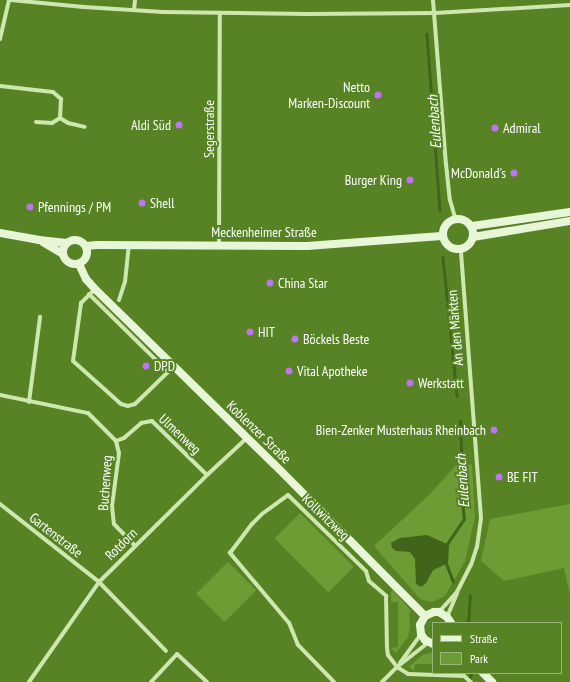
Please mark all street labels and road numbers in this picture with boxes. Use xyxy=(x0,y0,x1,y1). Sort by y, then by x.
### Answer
street label: Segerstraße xyxy=(201,100,217,158)
street label: Meckenheimer Straße xyxy=(211,224,317,240)
street label: An den Märkten xyxy=(443,289,467,367)
street label: Koblenzer Straße xyxy=(223,397,295,467)
street label: Ulmenweg xyxy=(155,410,205,458)
street label: Buchenweg xyxy=(95,455,115,511)
street label: Kollwitzweg xyxy=(299,490,353,544)
street label: Gartenstraße xyxy=(26,509,86,561)
street label: Rotdorn xyxy=(102,525,140,563)

